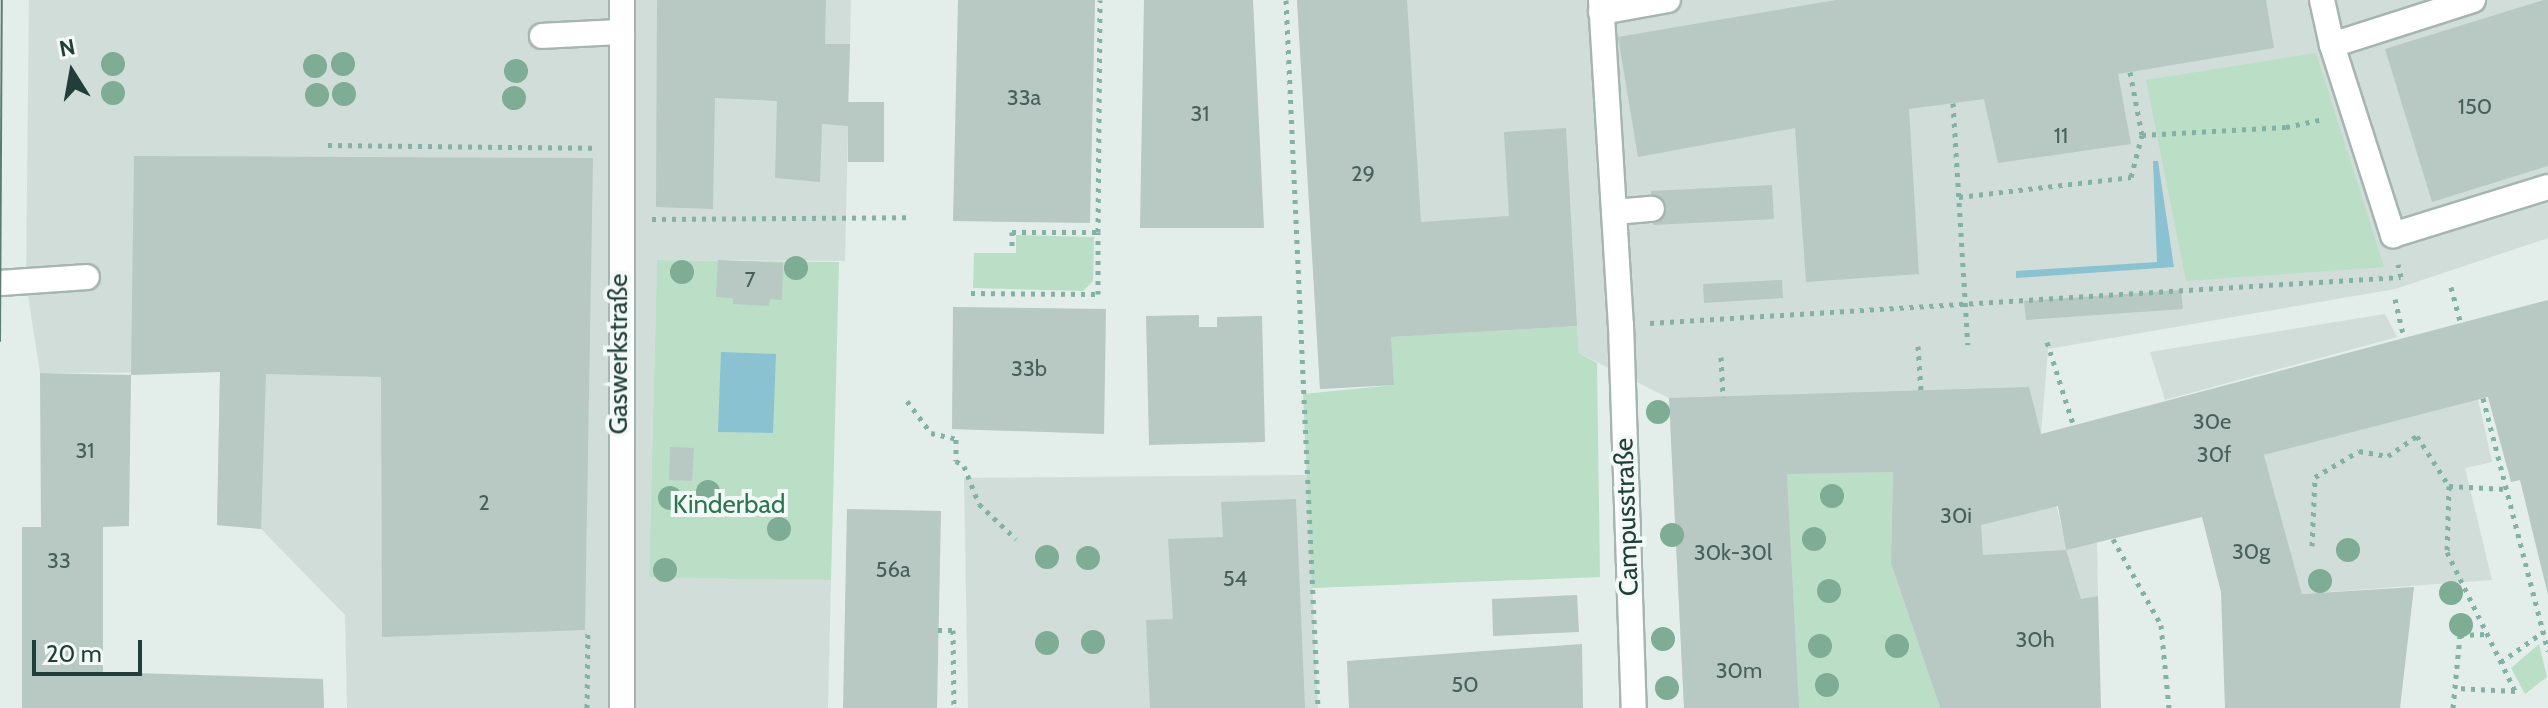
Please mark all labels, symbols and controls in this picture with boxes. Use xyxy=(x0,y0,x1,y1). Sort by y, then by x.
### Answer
north arrow xyxy=(32,32,112,112)
text: N xyxy=(57,33,78,63)
house number: 33a xyxy=(1007,85,1041,111)
house number: 150 xyxy=(2458,94,2492,120)
house number: 31 xyxy=(1190,101,1210,127)
house number: 11 xyxy=(2054,123,2068,149)
house number: 29 xyxy=(1351,161,1375,187)
house number: 7 xyxy=(744,267,756,293)
street label: Gaswerkstraße xyxy=(603,274,635,434)
house number: 33b xyxy=(1011,356,1047,382)
house number: 30e xyxy=(2193,409,2231,435)
street label: Campusstraße xyxy=(1609,437,1645,597)
house number: 31 xyxy=(75,438,95,464)
house number: 30f xyxy=(2197,442,2231,468)
park label: Kinderbad xyxy=(673,489,785,521)
house number: 2 xyxy=(478,490,490,516)
house number: 30i xyxy=(1940,503,1972,529)
house number: 30g xyxy=(2232,539,2270,565)
house number: 30k-30l xyxy=(1694,540,1772,566)
house number: 33 xyxy=(47,548,71,574)
house number: 56a xyxy=(876,557,910,583)
house number: 54 xyxy=(1223,566,1247,592)
scale bar xyxy=(36,624,146,674)
house number: 30h xyxy=(2015,627,2055,653)
text: 20 m xyxy=(46,639,102,668)
house number: 30m xyxy=(1716,658,1762,684)
house number: 50 xyxy=(1451,672,1479,698)

